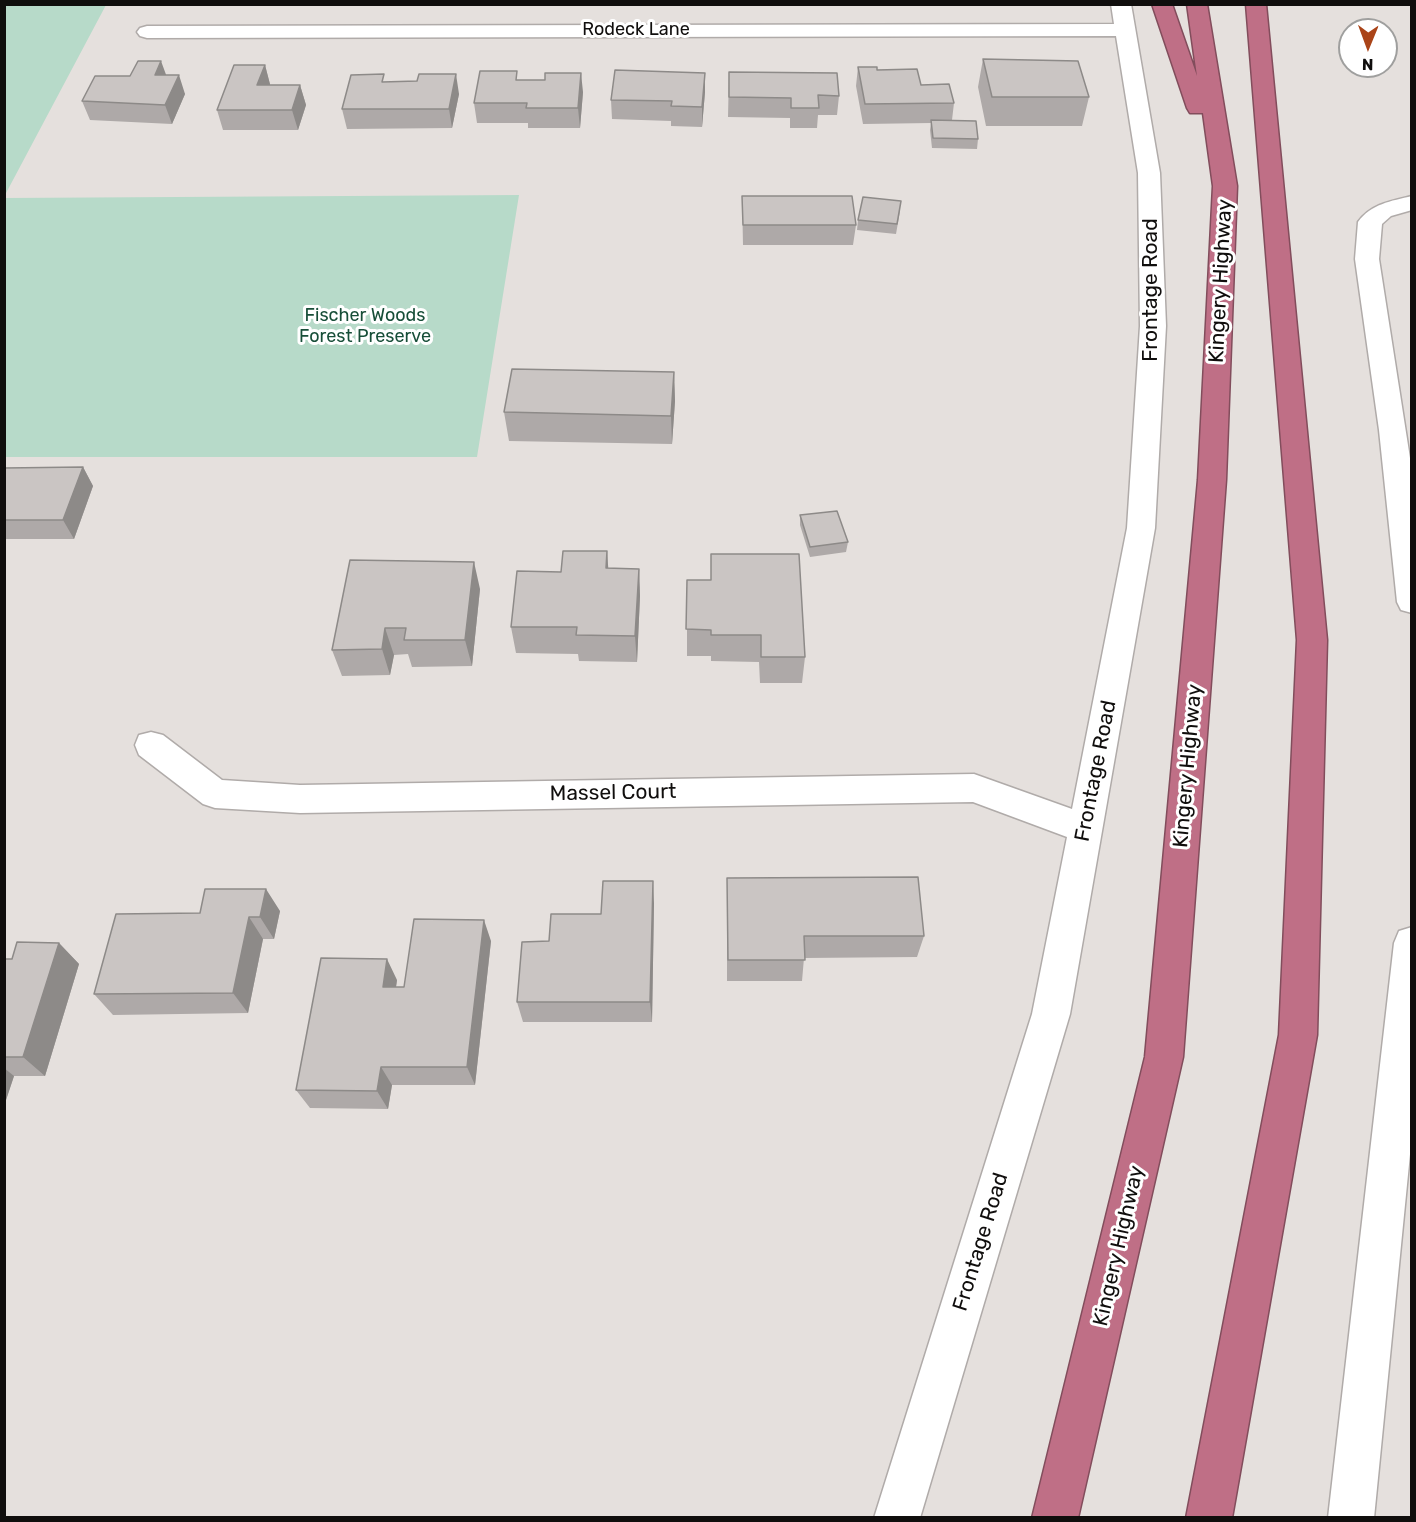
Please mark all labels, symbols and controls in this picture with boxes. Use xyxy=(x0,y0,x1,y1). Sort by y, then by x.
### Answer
north arrow xyxy=(1338,18,1398,78)
street label: Rodeck Lane xyxy=(582,19,690,41)
text: N xyxy=(1362,55,1374,74)
street label: Kingery Highway xyxy=(1204,198,1238,364)
street label: Frontage Road xyxy=(1138,218,1164,362)
park label: Fischer Woods Forest Preserve xyxy=(299,305,431,348)
street label: Kingery Highway xyxy=(1168,683,1208,849)
street label: Frontage Road xyxy=(1070,698,1122,844)
street label: Massel Court xyxy=(550,779,676,807)
street label: Kingery Highway xyxy=(1088,1163,1150,1329)
street label: Frontage Road xyxy=(948,1170,1014,1314)

